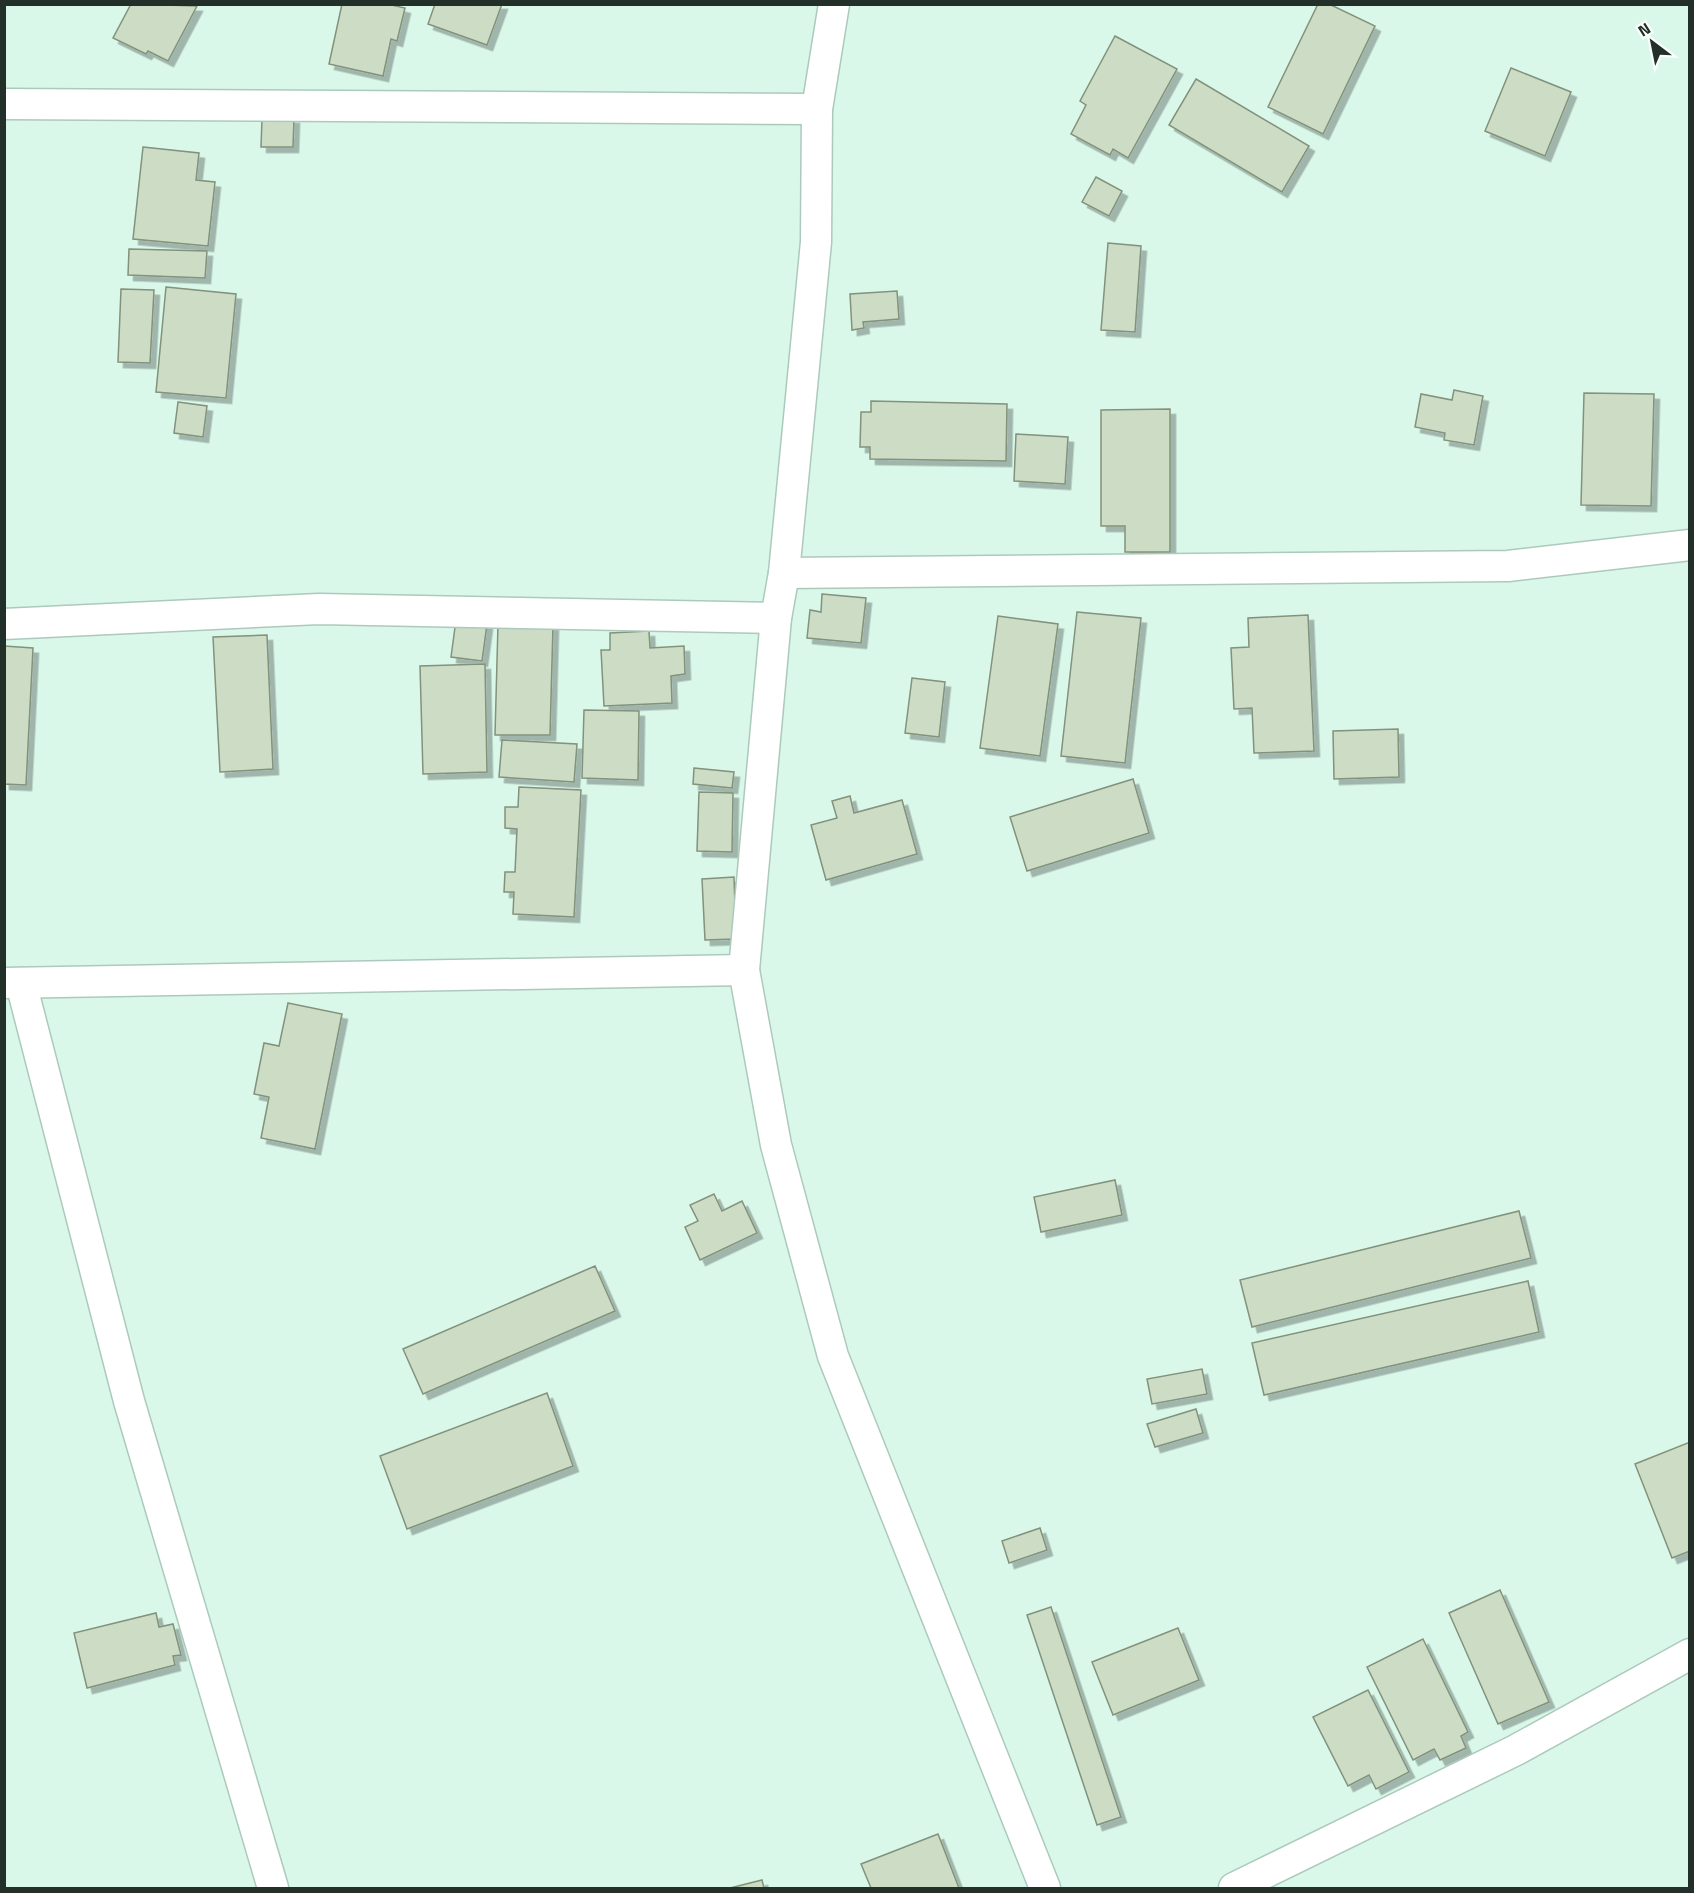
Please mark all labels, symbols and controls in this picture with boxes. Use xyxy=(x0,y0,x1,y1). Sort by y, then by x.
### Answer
north arrow xyxy=(1622,12,1682,72)
text: N xyxy=(1633,16,1655,42)

